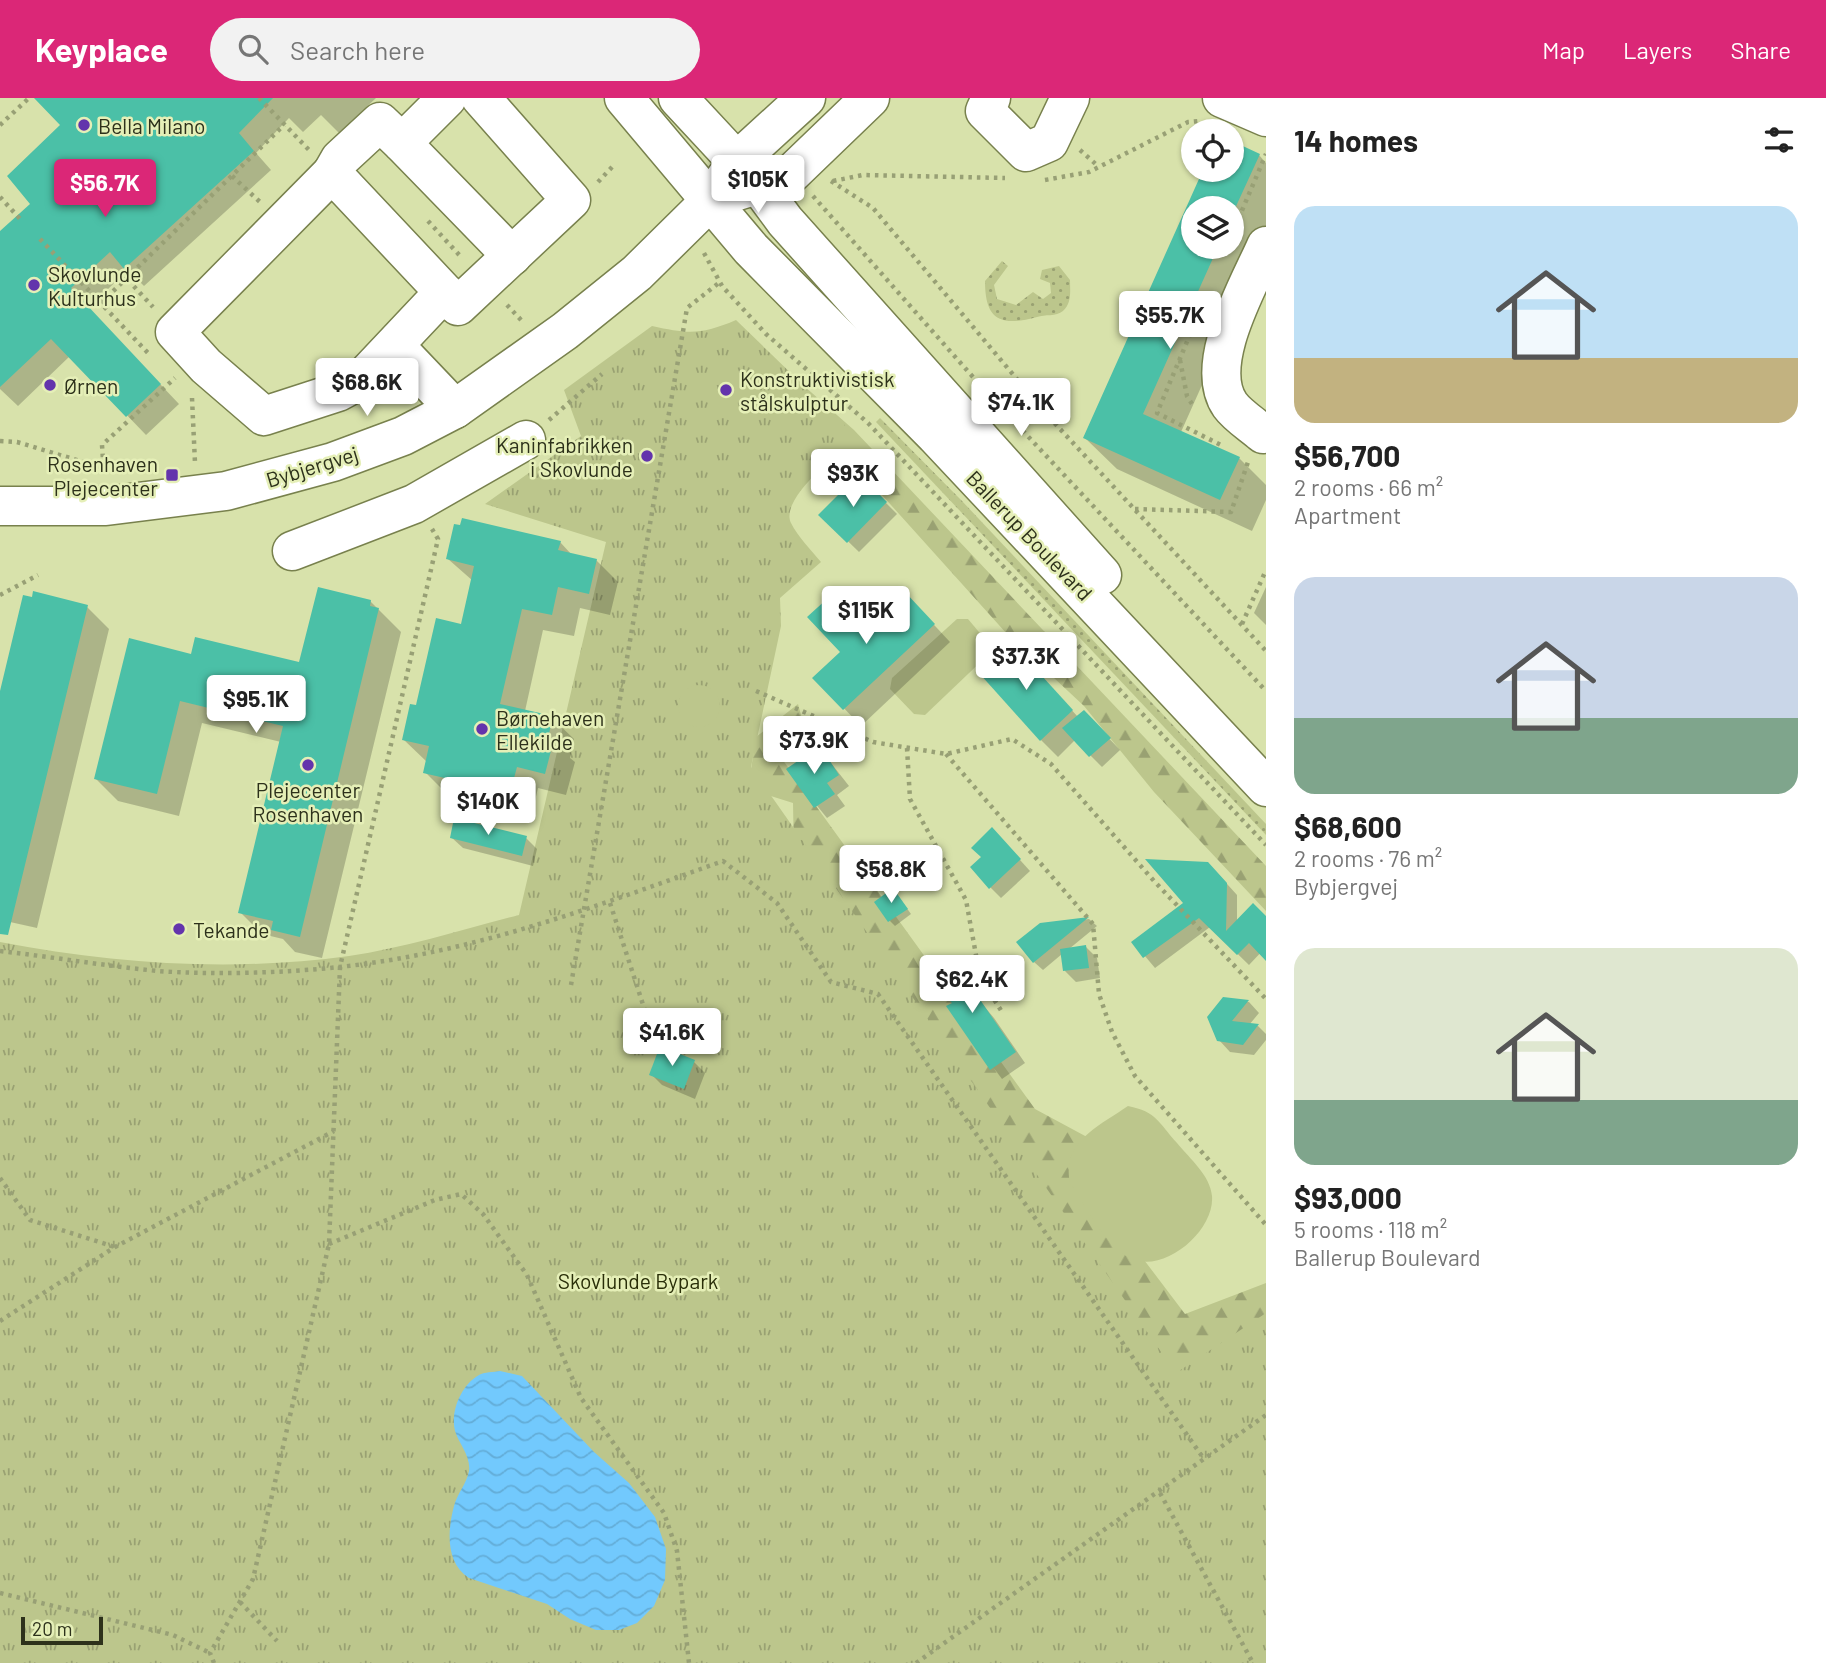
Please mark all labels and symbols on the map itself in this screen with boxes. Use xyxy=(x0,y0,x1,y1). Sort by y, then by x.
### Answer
place label: Bella Milano xyxy=(98,113,206,138)
marker: Bella Milano xyxy=(76,117,92,133)
pin: $105K xyxy=(709,156,807,215)
pin: $56.7K xyxy=(48,159,162,219)
place label: Skovlunde Kulturhus xyxy=(48,261,141,310)
marker: Skovlunde Kulturhus xyxy=(26,277,42,293)
pin: $55.7K xyxy=(1113,292,1227,351)
pin: $68.6K xyxy=(310,358,424,418)
place label: Konstruktivistisk stålskulptur xyxy=(740,366,894,415)
place label: Ørnen xyxy=(64,373,118,398)
marker: Ørnen xyxy=(42,377,58,393)
pin: $74.1K xyxy=(964,378,1078,438)
marker: Konstruktivistisk stålskulptur xyxy=(718,382,734,398)
place label: Kaninfabrikken i Skovlunde xyxy=(496,432,633,481)
street label: Bybjergvej xyxy=(263,440,361,492)
marker: Kaninfabrikken i Skovlunde xyxy=(639,448,655,464)
pin: $93K xyxy=(812,450,894,509)
place label: Rosenhaven Plejecenter xyxy=(47,451,158,500)
street label: Ballerup Boulevard xyxy=(962,465,1098,605)
marker: Rosenhaven Plejecenter xyxy=(164,467,180,483)
pin: $115K xyxy=(817,587,915,646)
pin: $37.3K xyxy=(969,632,1083,692)
pin: $95.1K xyxy=(199,676,313,735)
place label: Børnehaven Ellekilde xyxy=(496,705,604,754)
pin: $73.9K xyxy=(757,716,871,776)
marker: Børnehaven Ellekilde xyxy=(474,721,490,737)
marker: Plejecenter Rosenhaven xyxy=(300,757,316,773)
place label: Plejecenter Rosenhaven xyxy=(253,777,363,826)
pin: $140K xyxy=(439,778,537,837)
pin: $58.8K xyxy=(834,846,948,905)
place label: Tekande xyxy=(193,917,270,942)
marker: Tekande xyxy=(171,921,187,937)
pin: $62.4K xyxy=(915,956,1029,1015)
pin: $41.6K xyxy=(615,1009,729,1068)
park label: Skovlunde Bypark xyxy=(558,1268,718,1293)
scale bar xyxy=(21,1614,103,1646)

